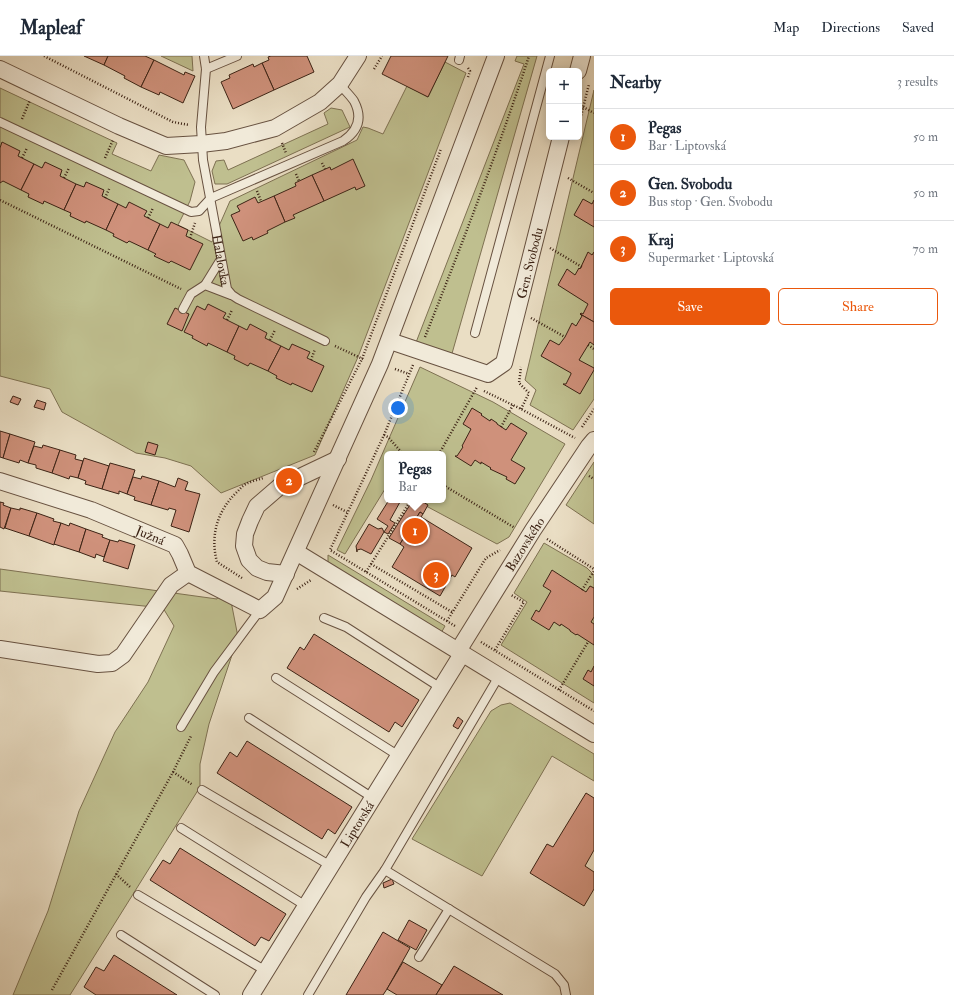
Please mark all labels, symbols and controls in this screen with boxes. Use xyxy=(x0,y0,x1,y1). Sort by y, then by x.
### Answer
text: Mapleaf xyxy=(20,16,82,40)
text: Map xyxy=(773,19,799,36)
text: Directions xyxy=(821,19,880,36)
text: Saved xyxy=(902,19,934,36)
map controls xyxy=(546,68,582,140)
button: + xyxy=(546,68,582,104)
text: Nearby xyxy=(610,72,661,93)
text: 3 results xyxy=(897,74,938,90)
button: − xyxy=(546,104,582,140)
text: Pegas xyxy=(648,119,681,138)
text: 1 xyxy=(621,129,625,145)
text: 50 m xyxy=(913,129,938,145)
text: Bar · Liptovská xyxy=(648,138,726,154)
text: Gen. Svobodu xyxy=(648,175,732,194)
text: 2 xyxy=(620,185,626,201)
text: 50 m xyxy=(913,185,938,201)
text: Bus stop · Gen. Svobodu xyxy=(648,194,773,210)
street label: Gen. Svobodu xyxy=(514,226,547,301)
text: Kraj xyxy=(648,231,674,250)
street label: Halalovka xyxy=(208,233,233,287)
text: 3 xyxy=(621,241,626,257)
text: 70 m xyxy=(913,241,938,257)
text: Supermarket · Liptovská xyxy=(648,250,774,266)
button: Save xyxy=(610,288,770,325)
button: Share xyxy=(778,288,938,325)
your location xyxy=(388,398,408,418)
popup xyxy=(384,451,446,503)
text: Pegas xyxy=(398,460,432,479)
pin: 2 xyxy=(276,466,302,496)
text: Bar xyxy=(398,479,417,495)
street label: Bazovského xyxy=(502,514,548,575)
pin: 1 xyxy=(402,516,428,546)
street label: Južná xyxy=(132,522,168,549)
pin: 3 xyxy=(423,560,449,590)
street label: Liptovská xyxy=(337,798,378,851)

